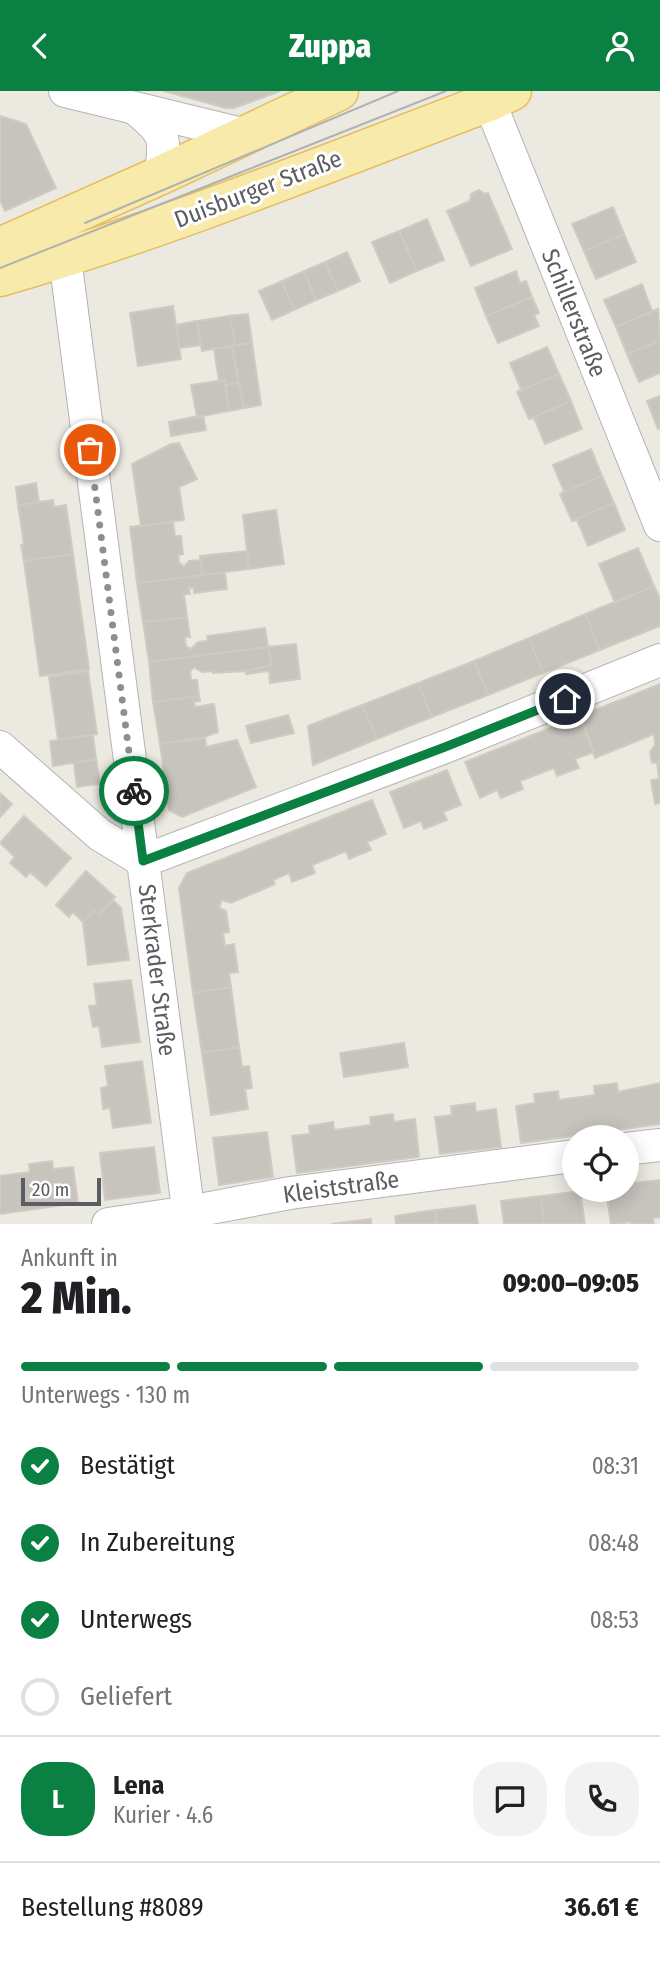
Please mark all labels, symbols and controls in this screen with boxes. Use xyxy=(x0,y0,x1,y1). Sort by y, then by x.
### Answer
icon: back xyxy=(21,27,59,65)
text: Zuppa xyxy=(289,27,371,65)
icon: person xyxy=(601,27,639,65)
street label: Duisburger Straße xyxy=(170,144,346,234)
street label: Schillerstraße xyxy=(536,245,612,381)
pin xyxy=(60,420,120,480)
icon: bag xyxy=(71,431,109,469)
pin xyxy=(535,669,595,729)
icon: home xyxy=(546,680,584,718)
courier xyxy=(99,756,169,826)
icon: bike xyxy=(115,772,153,810)
street label: Sterkrader Straße xyxy=(133,883,181,1057)
map controls xyxy=(562,1125,639,1202)
button: locate xyxy=(562,1125,639,1202)
street label: Kleiststraße xyxy=(281,1165,401,1209)
scale bar xyxy=(21,1175,102,1207)
text: 20 m xyxy=(32,1178,69,1201)
text: Ankunft in xyxy=(21,1244,118,1272)
text: 09:00–09:05 xyxy=(502,1268,639,1299)
text: 2 Min. xyxy=(21,1270,132,1325)
text: Unterwegs · 130 m xyxy=(21,1381,190,1409)
icon: check xyxy=(21,1447,59,1485)
text: Bestätigt xyxy=(80,1450,175,1481)
text: 08:31 xyxy=(592,1452,639,1480)
icon: check xyxy=(21,1524,59,1562)
text: In Zubereitung xyxy=(80,1527,234,1558)
text: 08:48 xyxy=(588,1529,639,1557)
icon: check xyxy=(21,1601,59,1639)
text: Unterwegs xyxy=(80,1604,192,1635)
text: 08:53 xyxy=(590,1606,639,1634)
text: Geliefert xyxy=(80,1681,172,1712)
button: chat xyxy=(473,1762,547,1836)
button: phone xyxy=(565,1762,639,1836)
text: Lena xyxy=(113,1770,164,1801)
text: L xyxy=(52,1784,64,1815)
text: Kurier · 4.6 xyxy=(113,1801,213,1829)
text: Bestellung #8089 xyxy=(21,1892,204,1923)
text: 36.61 € xyxy=(565,1892,639,1923)

